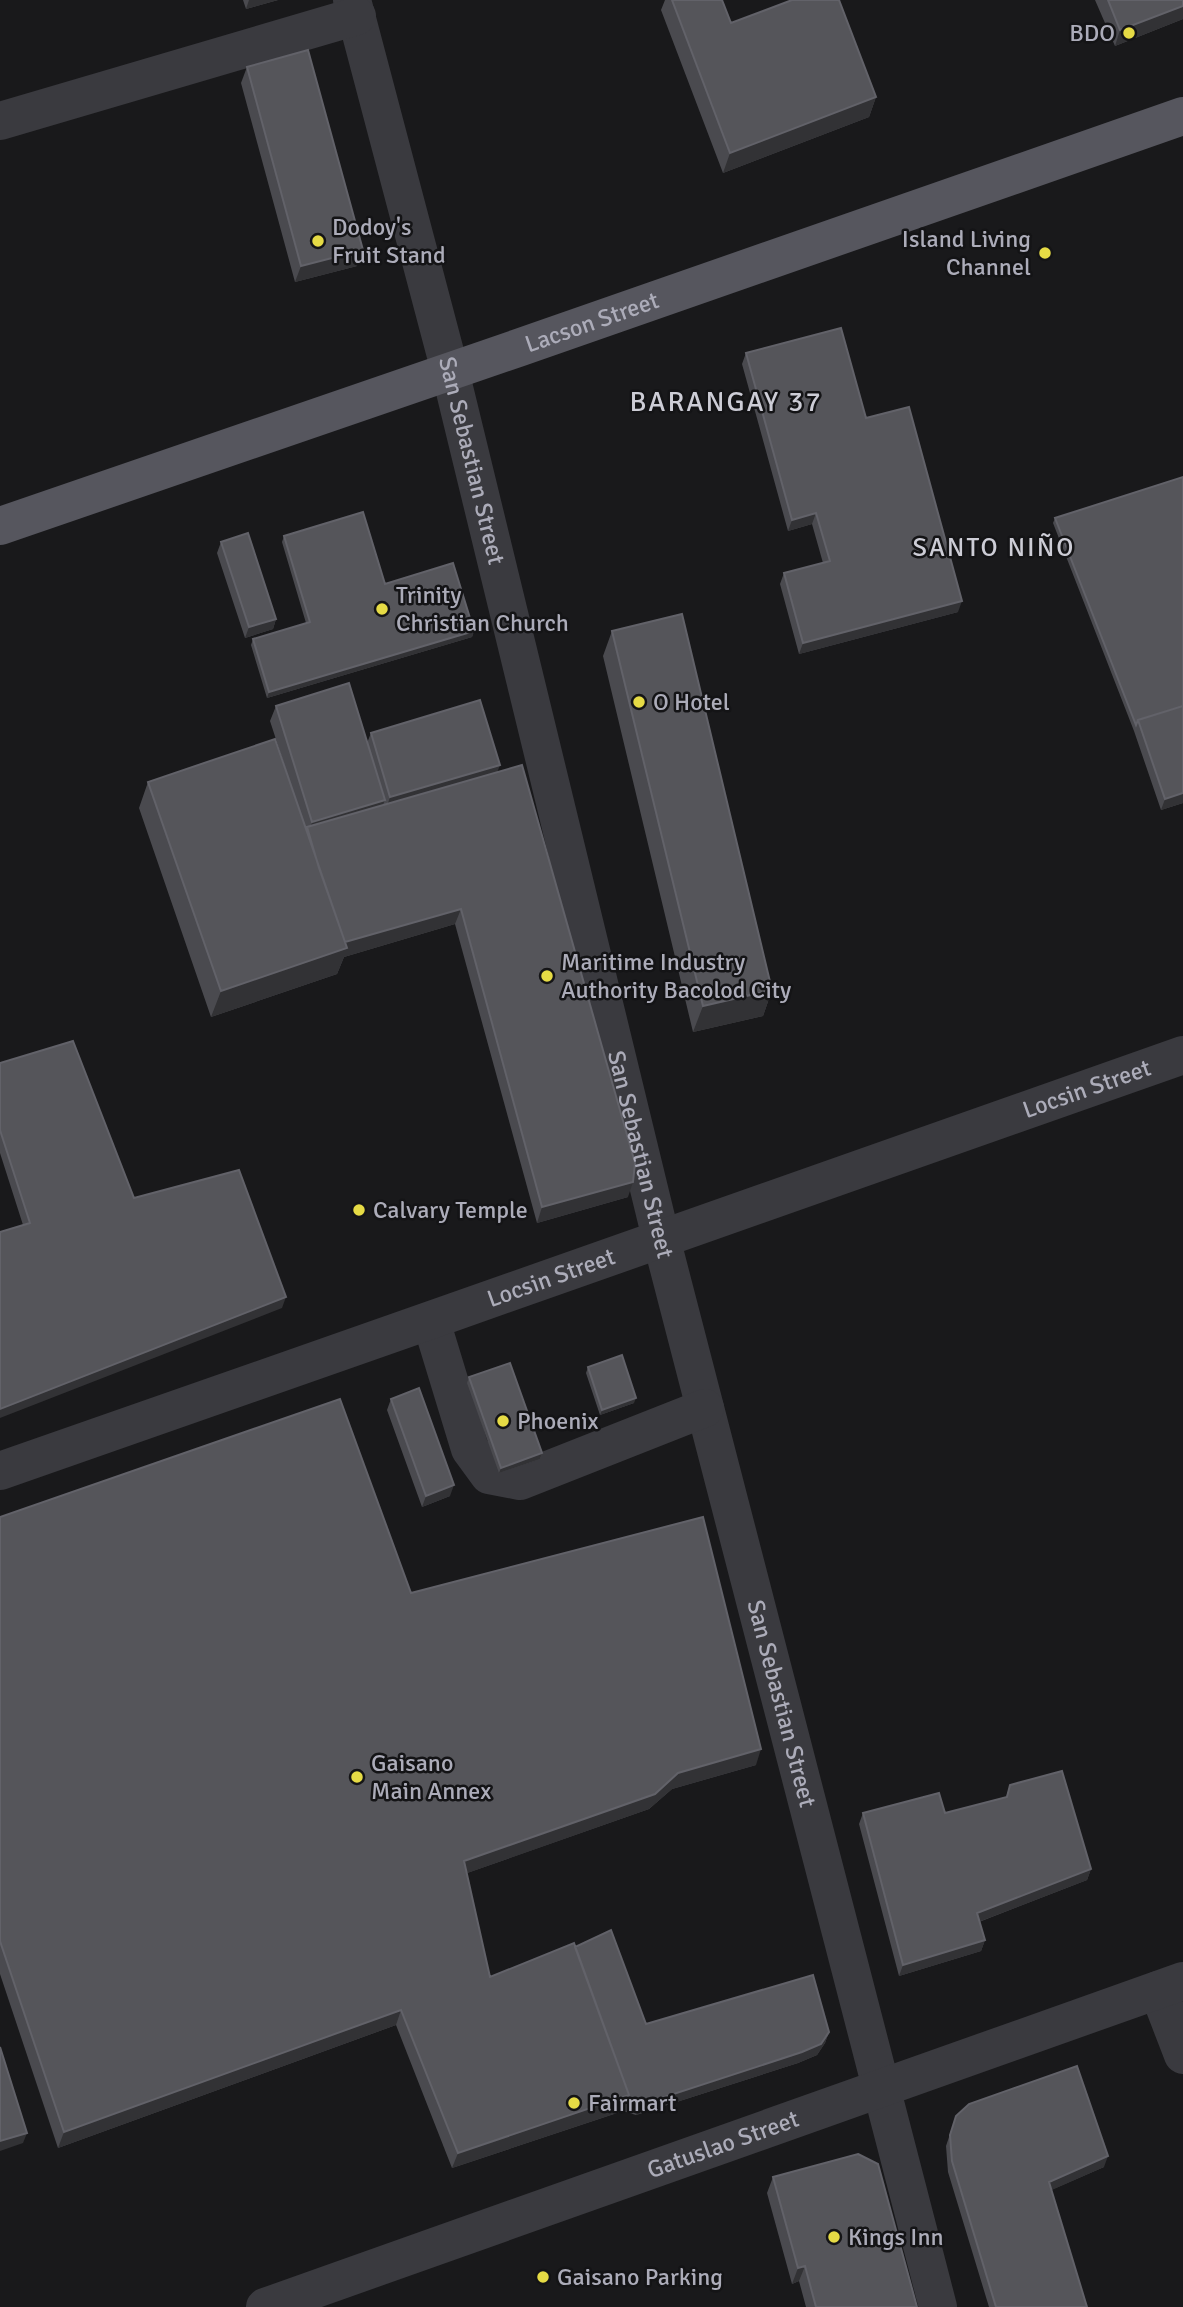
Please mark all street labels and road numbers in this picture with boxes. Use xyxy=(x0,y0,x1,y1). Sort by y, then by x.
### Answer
street label: Lacson Street xyxy=(521,285,663,359)
street label: San Sebastian Street xyxy=(432,353,512,568)
street label: San Sebastian Street xyxy=(601,1047,681,1262)
street label: Locsin Street xyxy=(1019,1052,1155,1125)
street label: Locsin Street xyxy=(483,1241,619,1314)
street label: San Sebastian Street xyxy=(740,1597,823,1810)
street label: Gatuslao Street xyxy=(643,2104,803,2185)

